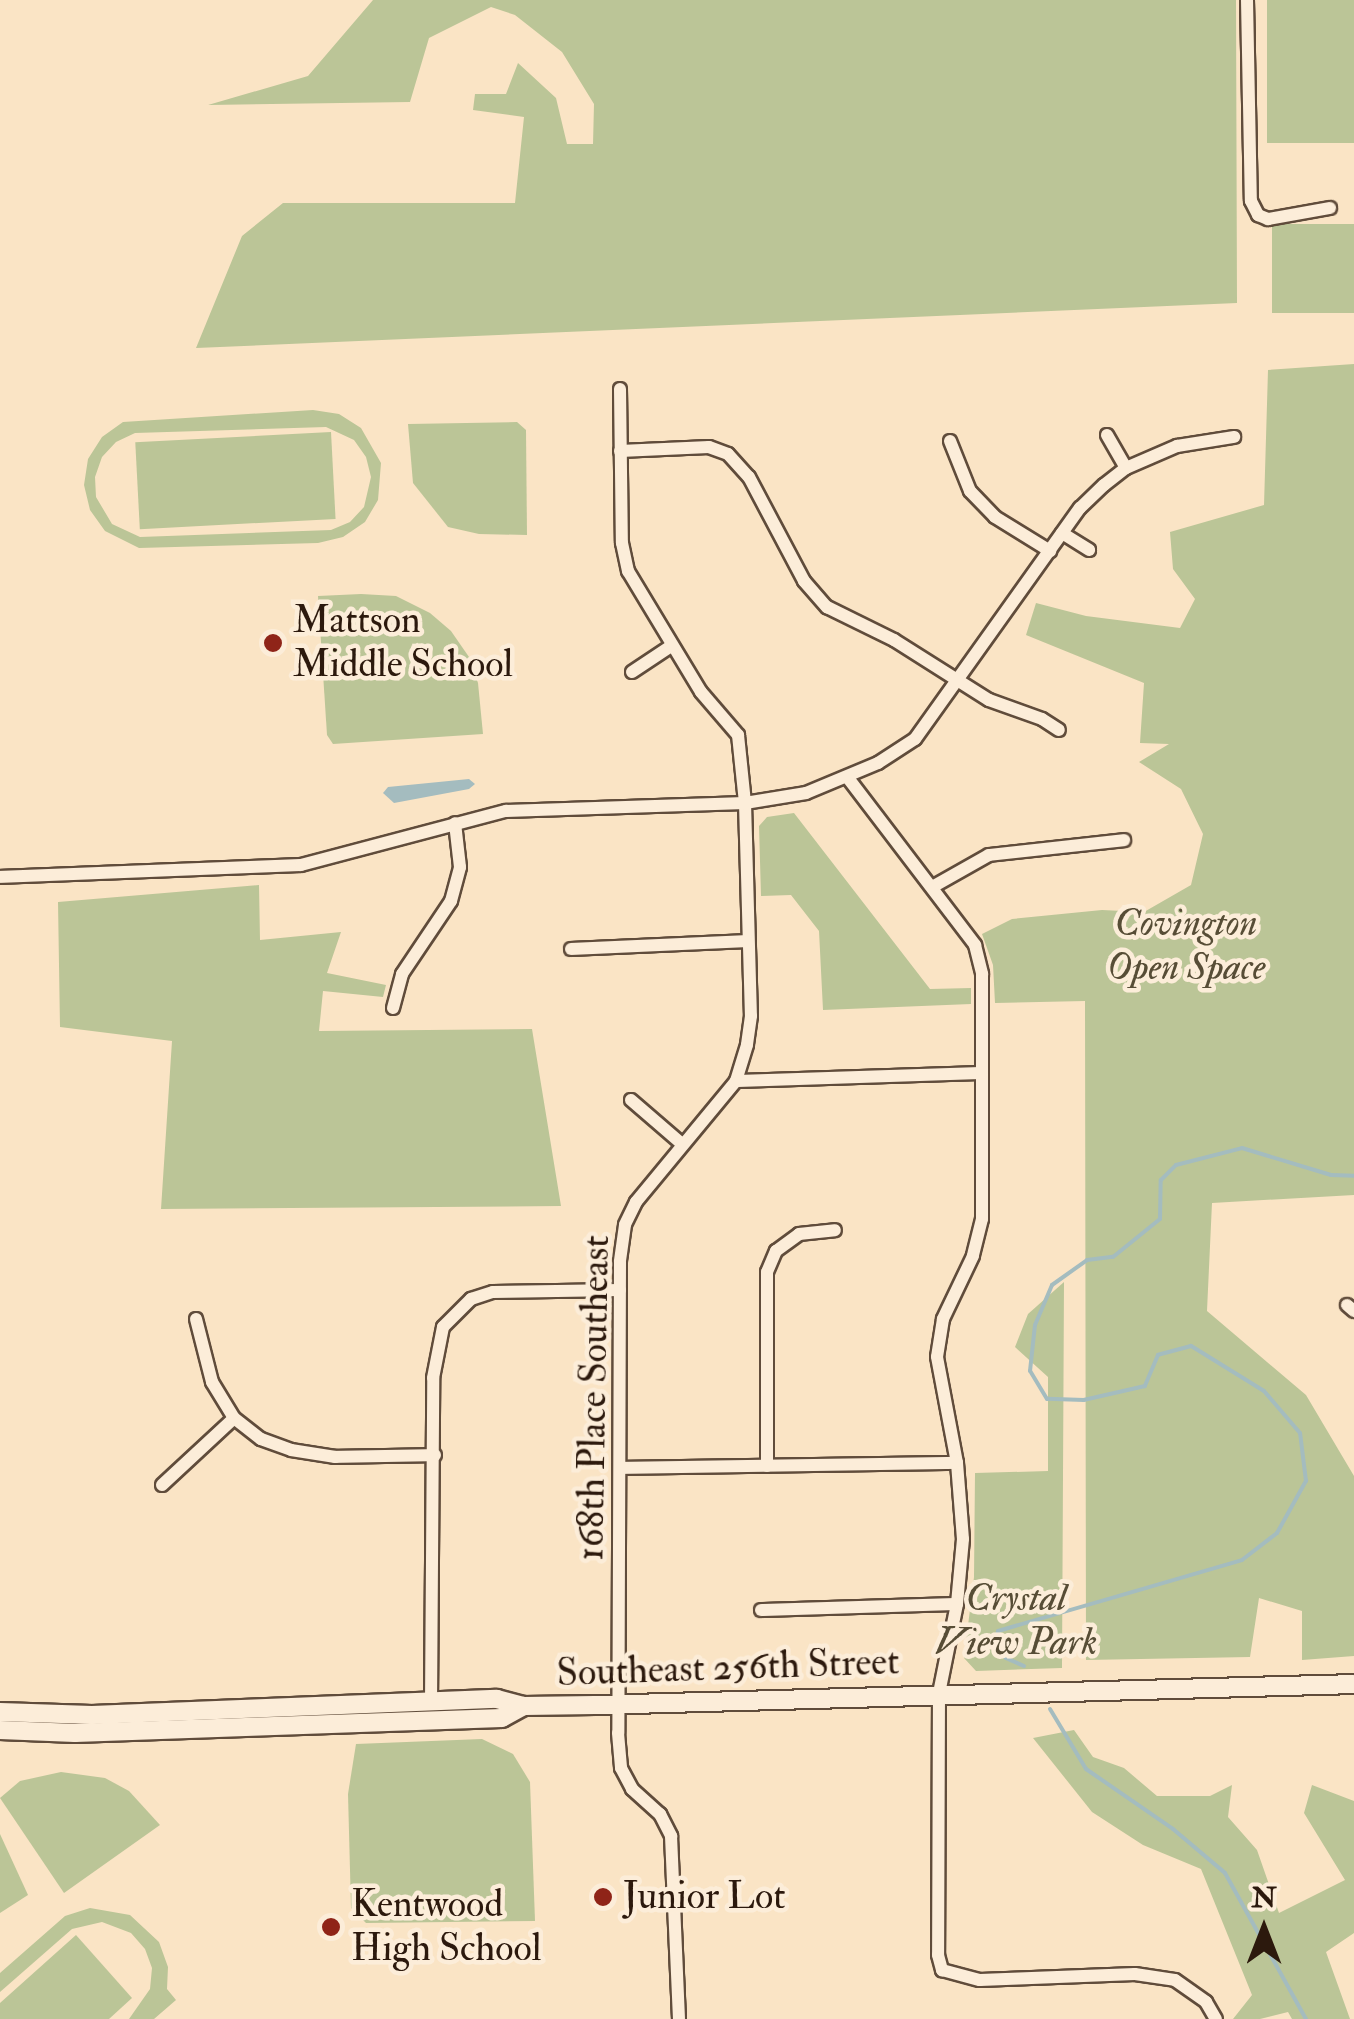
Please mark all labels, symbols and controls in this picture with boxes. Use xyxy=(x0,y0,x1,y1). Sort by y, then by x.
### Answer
place label: Mattson Middle School xyxy=(293,598,513,688)
marker: Mattson Middle School xyxy=(262,632,284,654)
park label: Covington Open Space xyxy=(1107,901,1265,991)
street label: 168th Place Southeast xyxy=(568,1235,620,1561)
park label: Crystal View Park xyxy=(935,1576,1097,1666)
street label: Southeast 256th Street xyxy=(556,1639,900,1697)
place label: Junior Lot xyxy=(623,1874,786,1920)
north arrow xyxy=(1214,1879,1314,1979)
text: N xyxy=(1251,1881,1277,1916)
place label: Kentwood High School xyxy=(351,1882,541,1972)
marker: Junior Lot xyxy=(592,1886,614,1908)
marker: Kentwood High School xyxy=(320,1916,342,1938)

